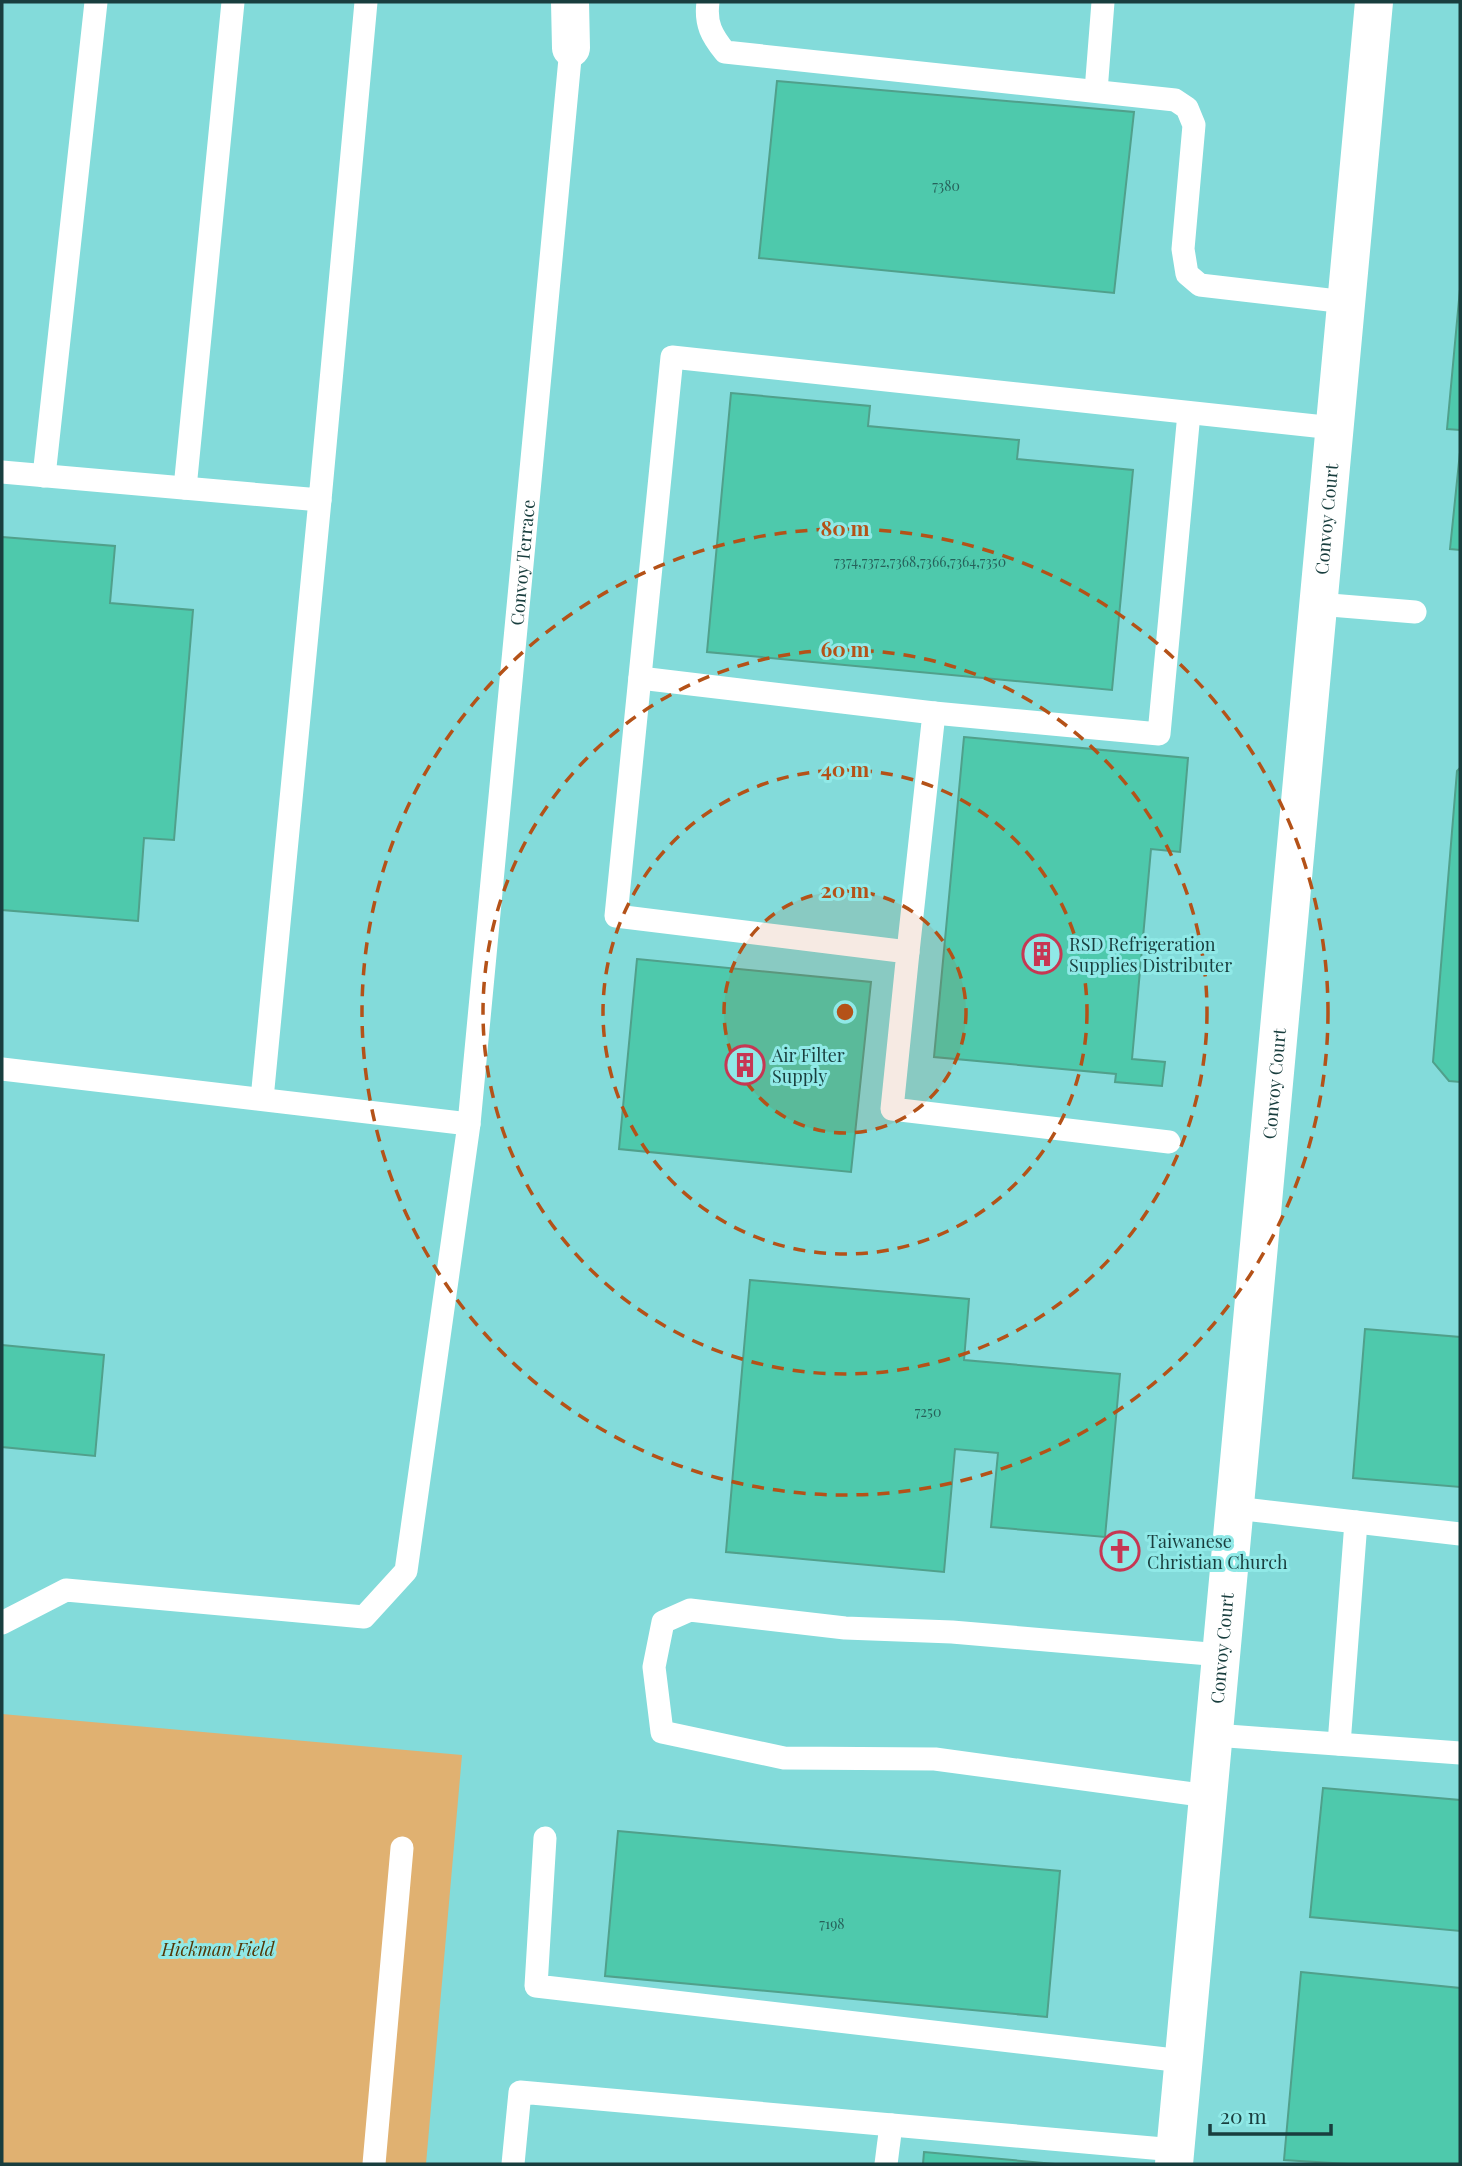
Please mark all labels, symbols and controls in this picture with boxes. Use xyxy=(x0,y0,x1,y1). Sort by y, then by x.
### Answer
house number: 7380 xyxy=(932,176,960,195)
street label: Convoy Court xyxy=(1309,462,1343,576)
street label: Convoy Terrace xyxy=(504,498,540,626)
text: 80 m xyxy=(820,513,870,541)
house number: 7374,7372,7368,7366,7364,7350 xyxy=(834,552,1006,571)
text: 60 m xyxy=(820,634,870,662)
text: 40 m xyxy=(821,754,869,782)
text: 20 m xyxy=(821,875,869,903)
place label: RSD Refrigeration Supplies Distributer xyxy=(1069,932,1232,977)
building icon: RSD Refrigeration Supplies Distributer xyxy=(1021,933,1063,975)
centre of rings xyxy=(833,1000,857,1024)
street label: Convoy Court xyxy=(1257,1026,1291,1140)
place label: Air Filter Supply xyxy=(771,1043,845,1088)
building icon: Air Filter Supply xyxy=(724,1044,766,1086)
house number: 7250 xyxy=(915,1402,941,1421)
place label: Taiwanese Christian Church xyxy=(1147,1529,1288,1574)
church icon: Taiwanese Christian Church xyxy=(1099,1530,1141,1572)
street label: Convoy Court xyxy=(1205,1591,1239,1705)
house number: 7198 xyxy=(819,1914,845,1933)
park label: Hickman Field xyxy=(161,1937,276,1961)
scale bar xyxy=(1210,2092,1331,2136)
text: 20 m xyxy=(1220,2101,1267,2129)

